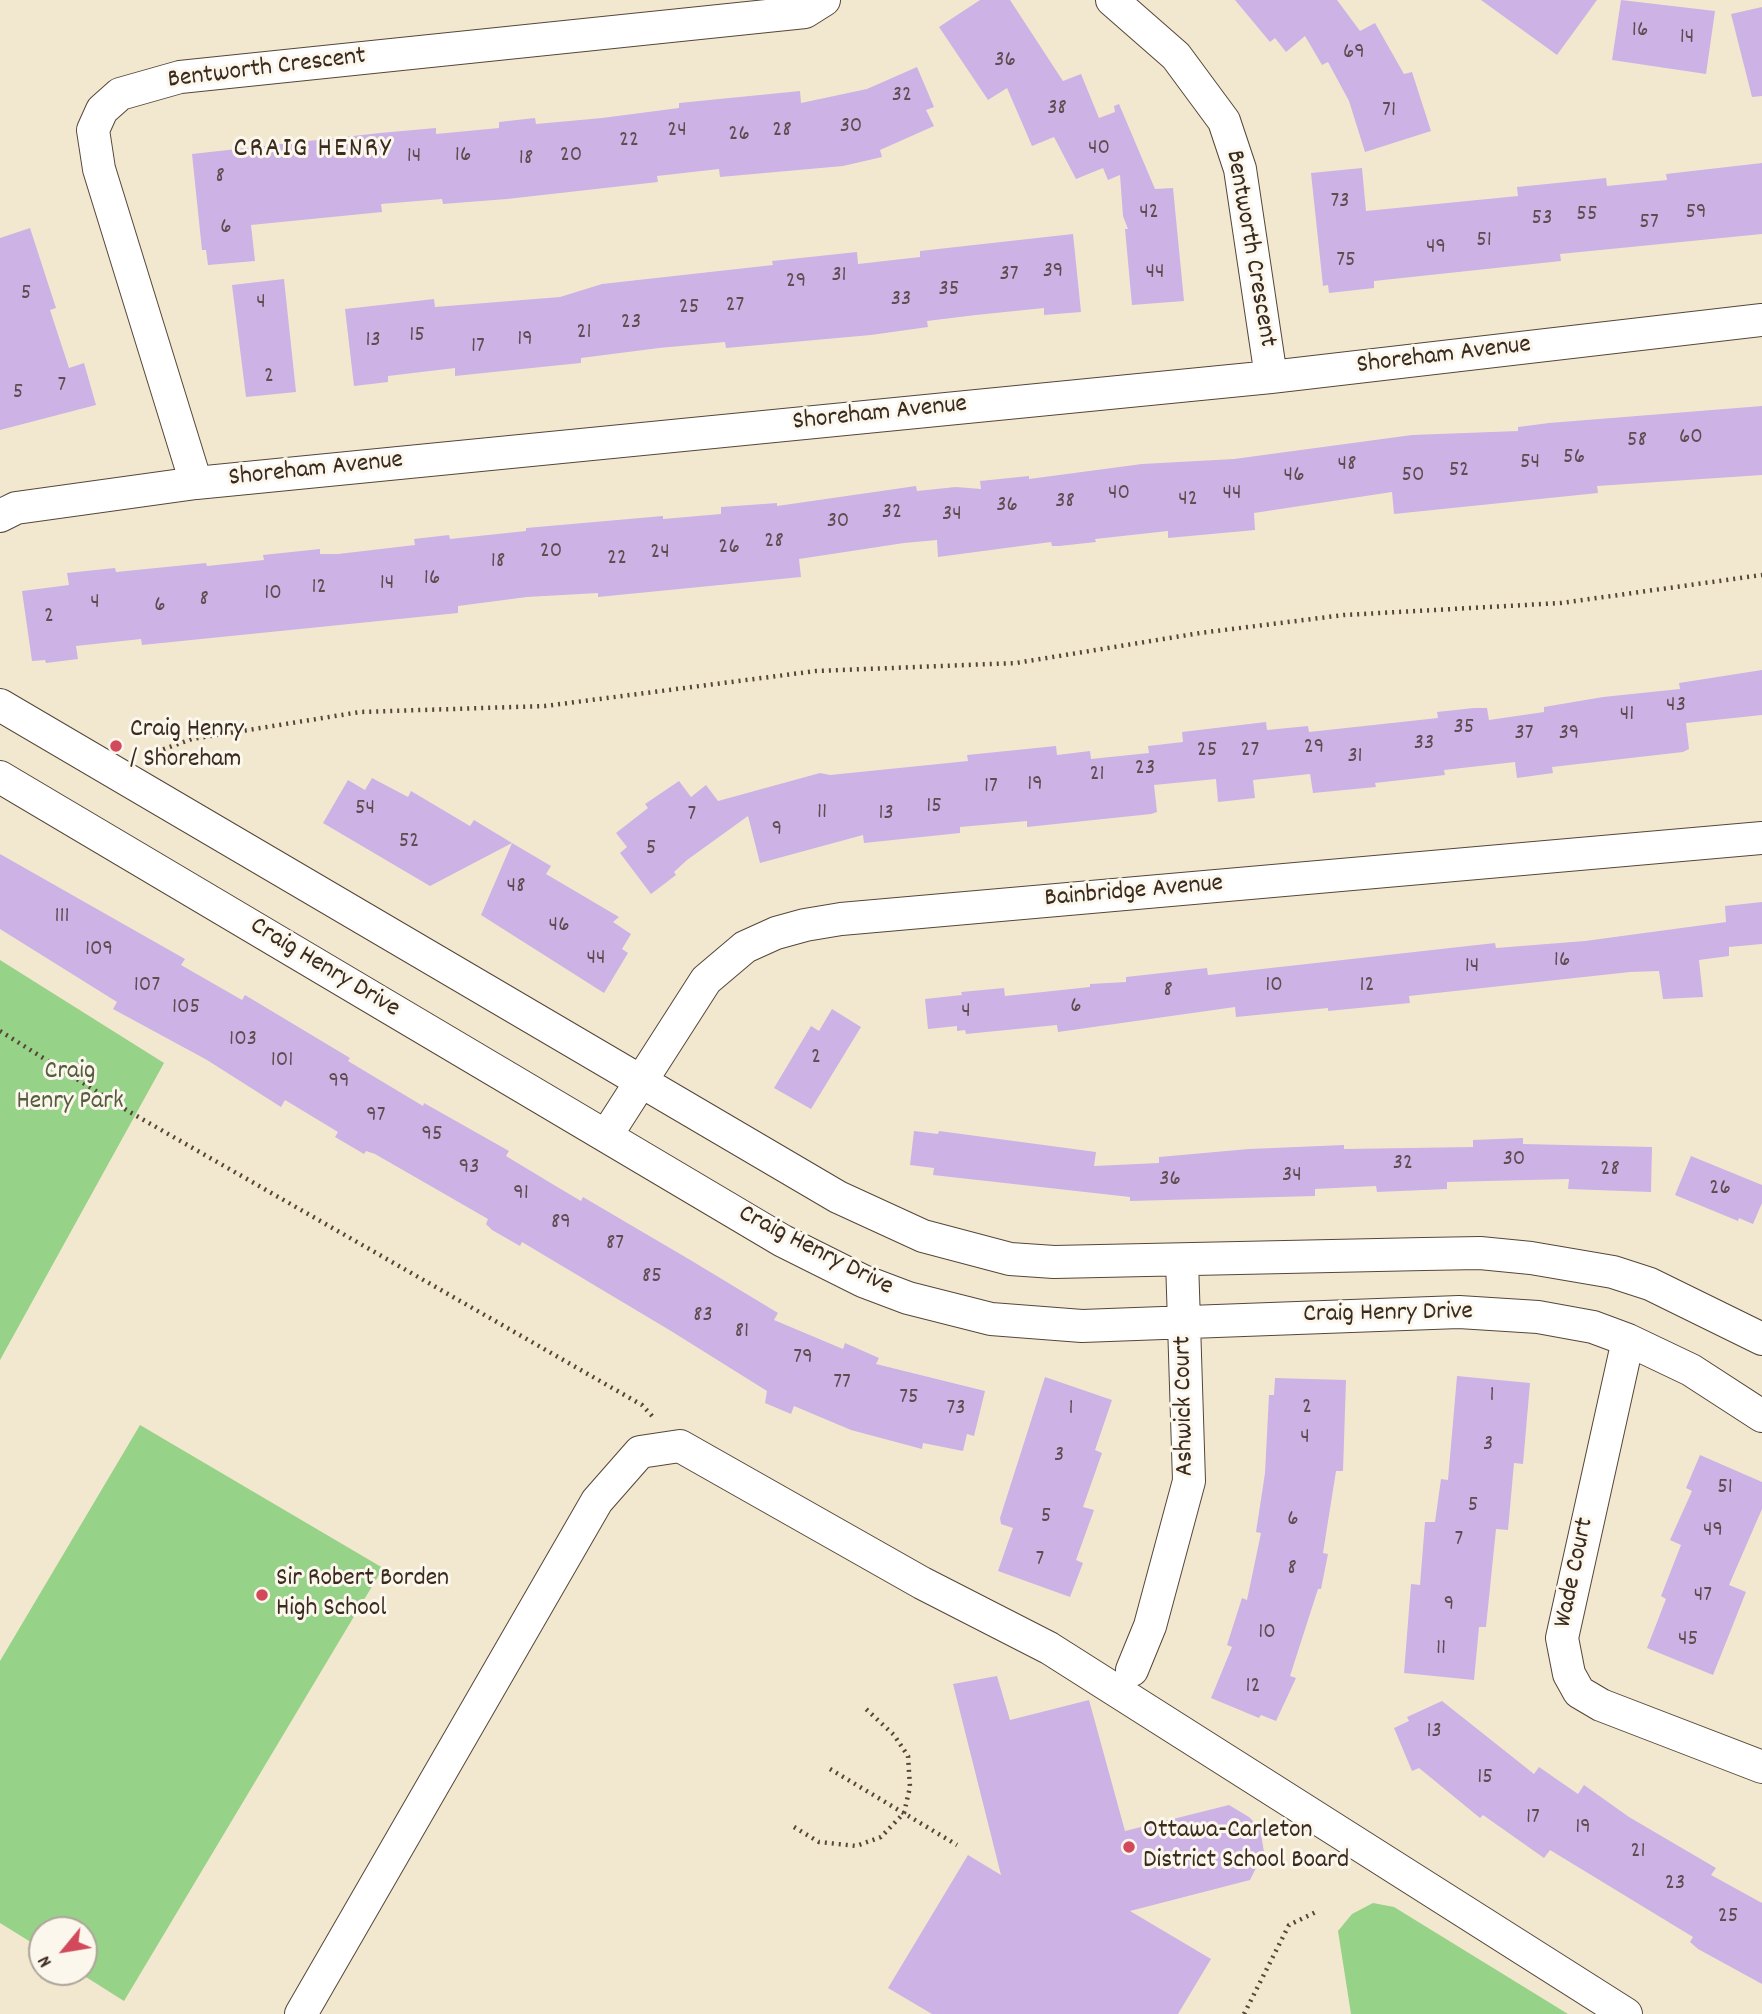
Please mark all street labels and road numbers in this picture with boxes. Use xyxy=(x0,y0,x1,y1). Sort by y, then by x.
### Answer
street label: Bentworth Crescent xyxy=(166,42,368,98)
street label: Bentworth Crescent xyxy=(1216,148,1282,350)
street label: Shoreham Avenue xyxy=(1355,331,1533,383)
street label: Shoreham Avenue xyxy=(791,390,969,440)
street label: Shoreham Avenue xyxy=(227,446,405,496)
street label: Bainbridge Avenue xyxy=(1043,870,1225,916)
street label: Craig Henry Drive xyxy=(243,912,405,1026)
street label: Craig Henry Drive xyxy=(732,1200,898,1304)
street label: Craig Henry Drive xyxy=(1303,1298,1473,1332)
street label: Ashwick Court xyxy=(1169,1335,1203,1477)
street label: Wade Court xyxy=(1549,1515,1603,1631)

